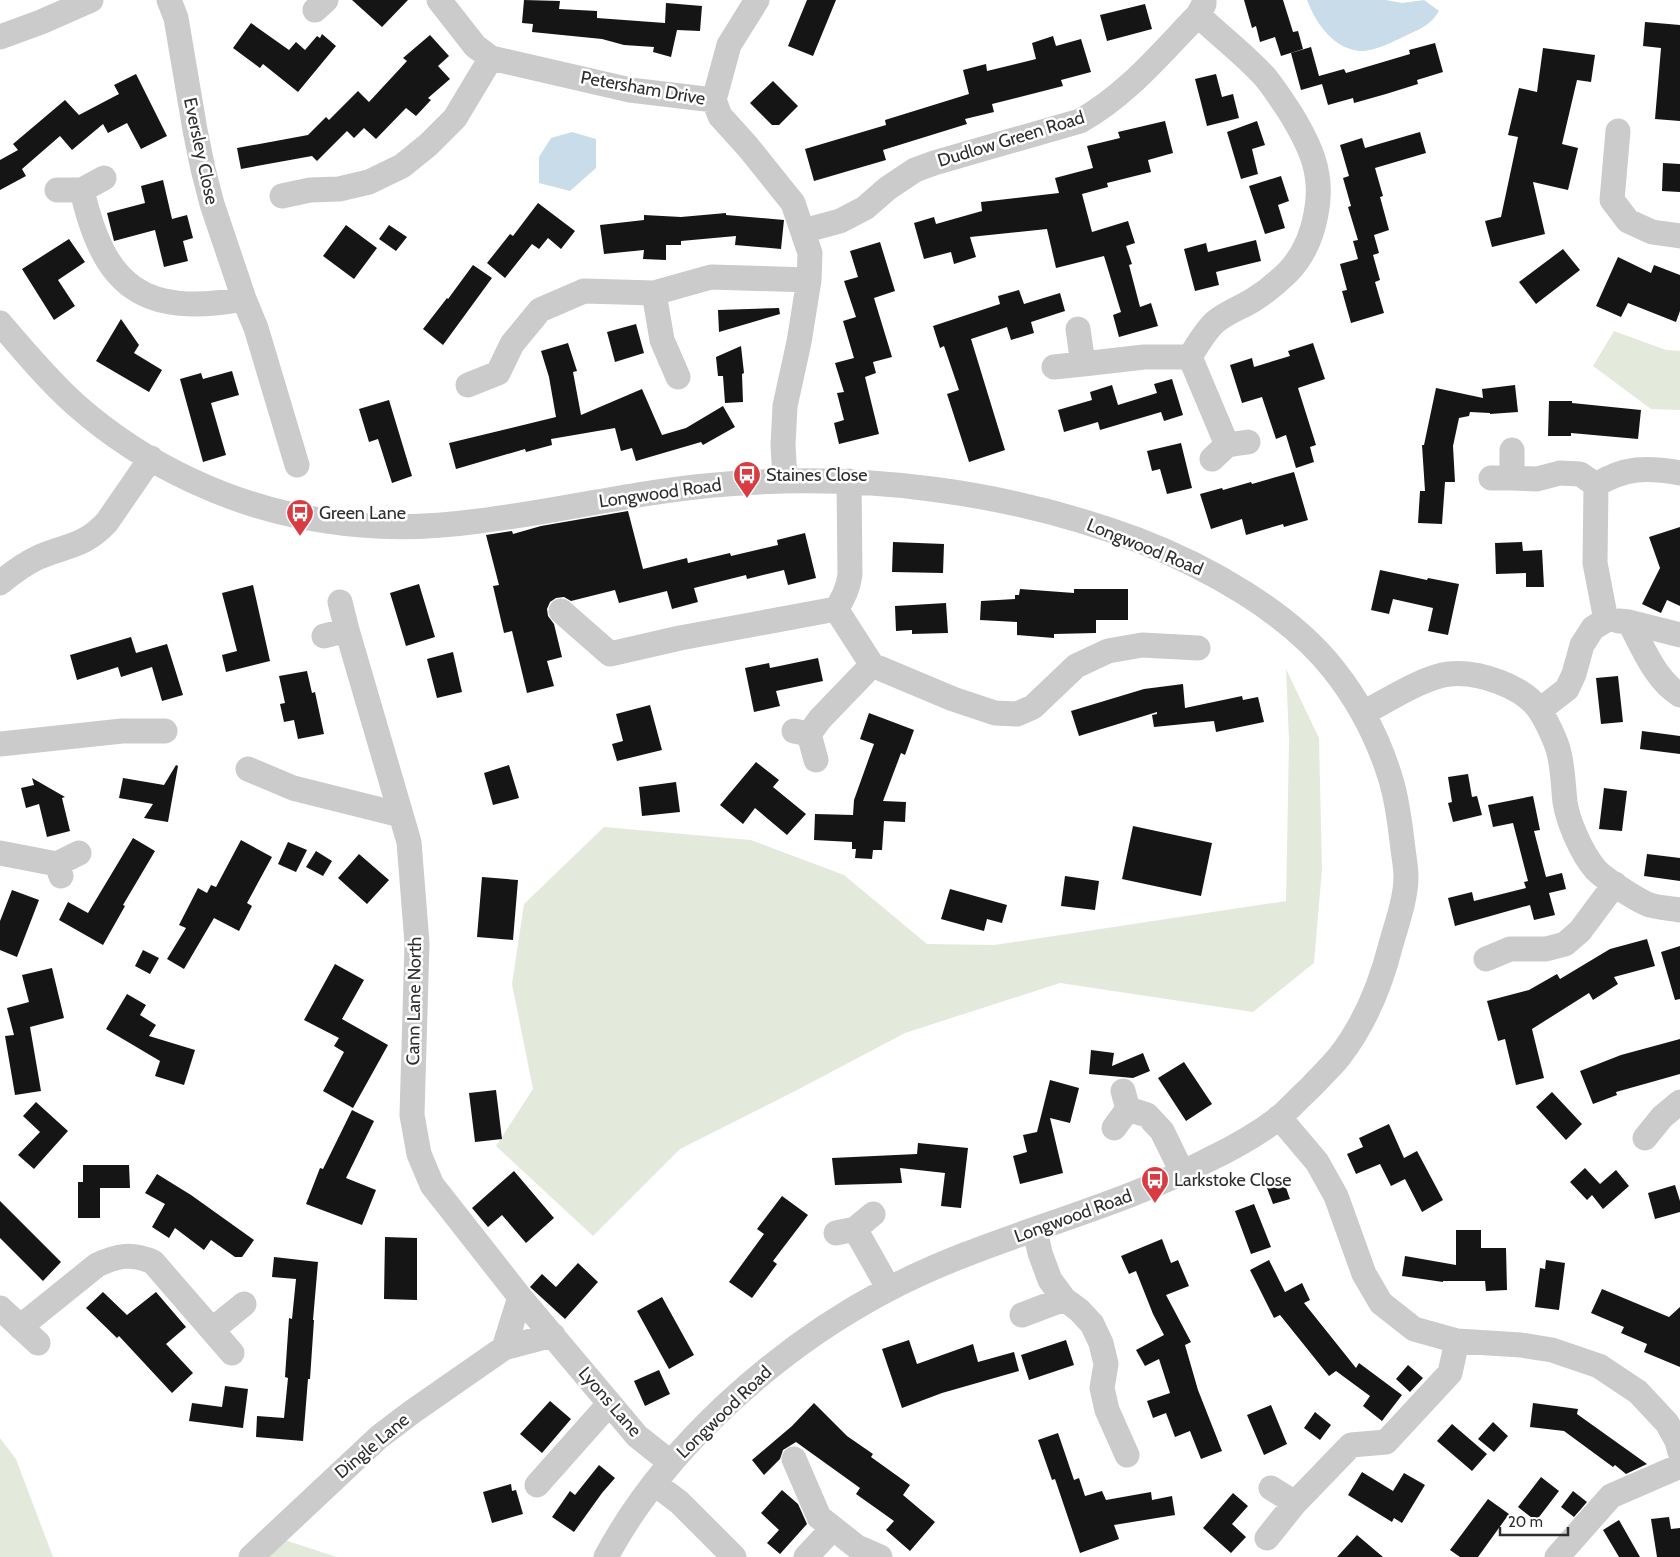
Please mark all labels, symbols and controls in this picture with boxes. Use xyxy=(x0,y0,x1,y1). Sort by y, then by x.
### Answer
street label: Petersham Drive xyxy=(579,66,707,110)
street label: Eversley Close xyxy=(179,95,223,207)
street label: Dudlow Green Road xyxy=(935,106,1087,172)
bus stop icon: Staines Close xyxy=(732,460,762,499)
place label: Staines Close xyxy=(766,464,867,486)
street label: Longwood Road xyxy=(597,474,723,512)
bus stop icon: Green Lane xyxy=(285,498,315,537)
place label: Green Lane xyxy=(319,502,406,524)
street label: Longwood Road xyxy=(1084,514,1206,580)
street label: Cann Lane North xyxy=(402,936,426,1066)
bus stop icon: Larkstoke Close xyxy=(1140,1165,1170,1204)
place label: Larkstoke Close xyxy=(1174,1169,1292,1191)
street label: Longwood Road xyxy=(1011,1185,1135,1247)
street label: Longwood Road xyxy=(672,1361,776,1463)
street label: Lyons Lane xyxy=(574,1363,646,1441)
street label: Dingle Lane xyxy=(330,1409,414,1483)
scale bar xyxy=(1500,1504,1568,1536)
text: 20 m xyxy=(1508,1513,1543,1531)

